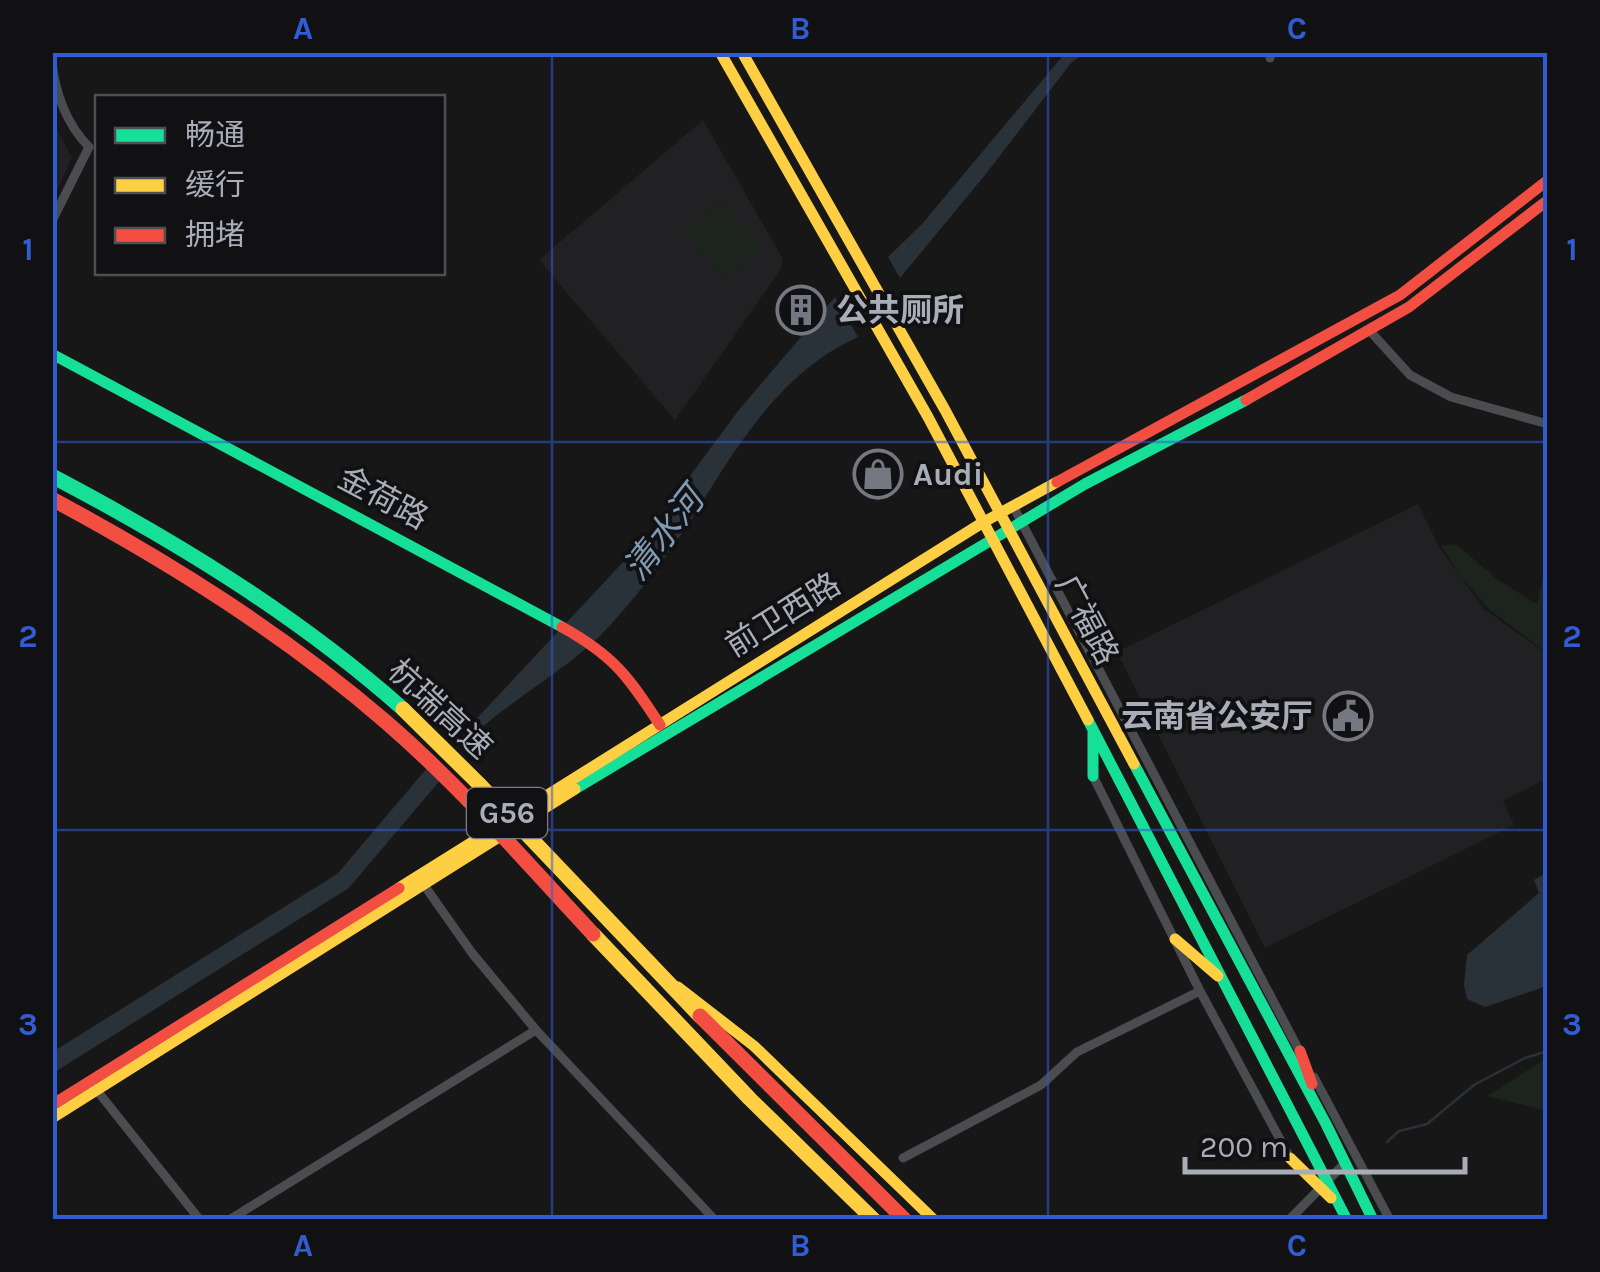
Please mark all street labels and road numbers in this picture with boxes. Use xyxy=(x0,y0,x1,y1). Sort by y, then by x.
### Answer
street label: 金荷路 xyxy=(332,459,434,537)
street label: 前卫西路 xyxy=(719,565,847,665)
street label: 广福路 xyxy=(1048,569,1126,671)
street label: 杭瑞高速 xyxy=(381,652,499,766)
road number: G56 xyxy=(467,788,547,838)

